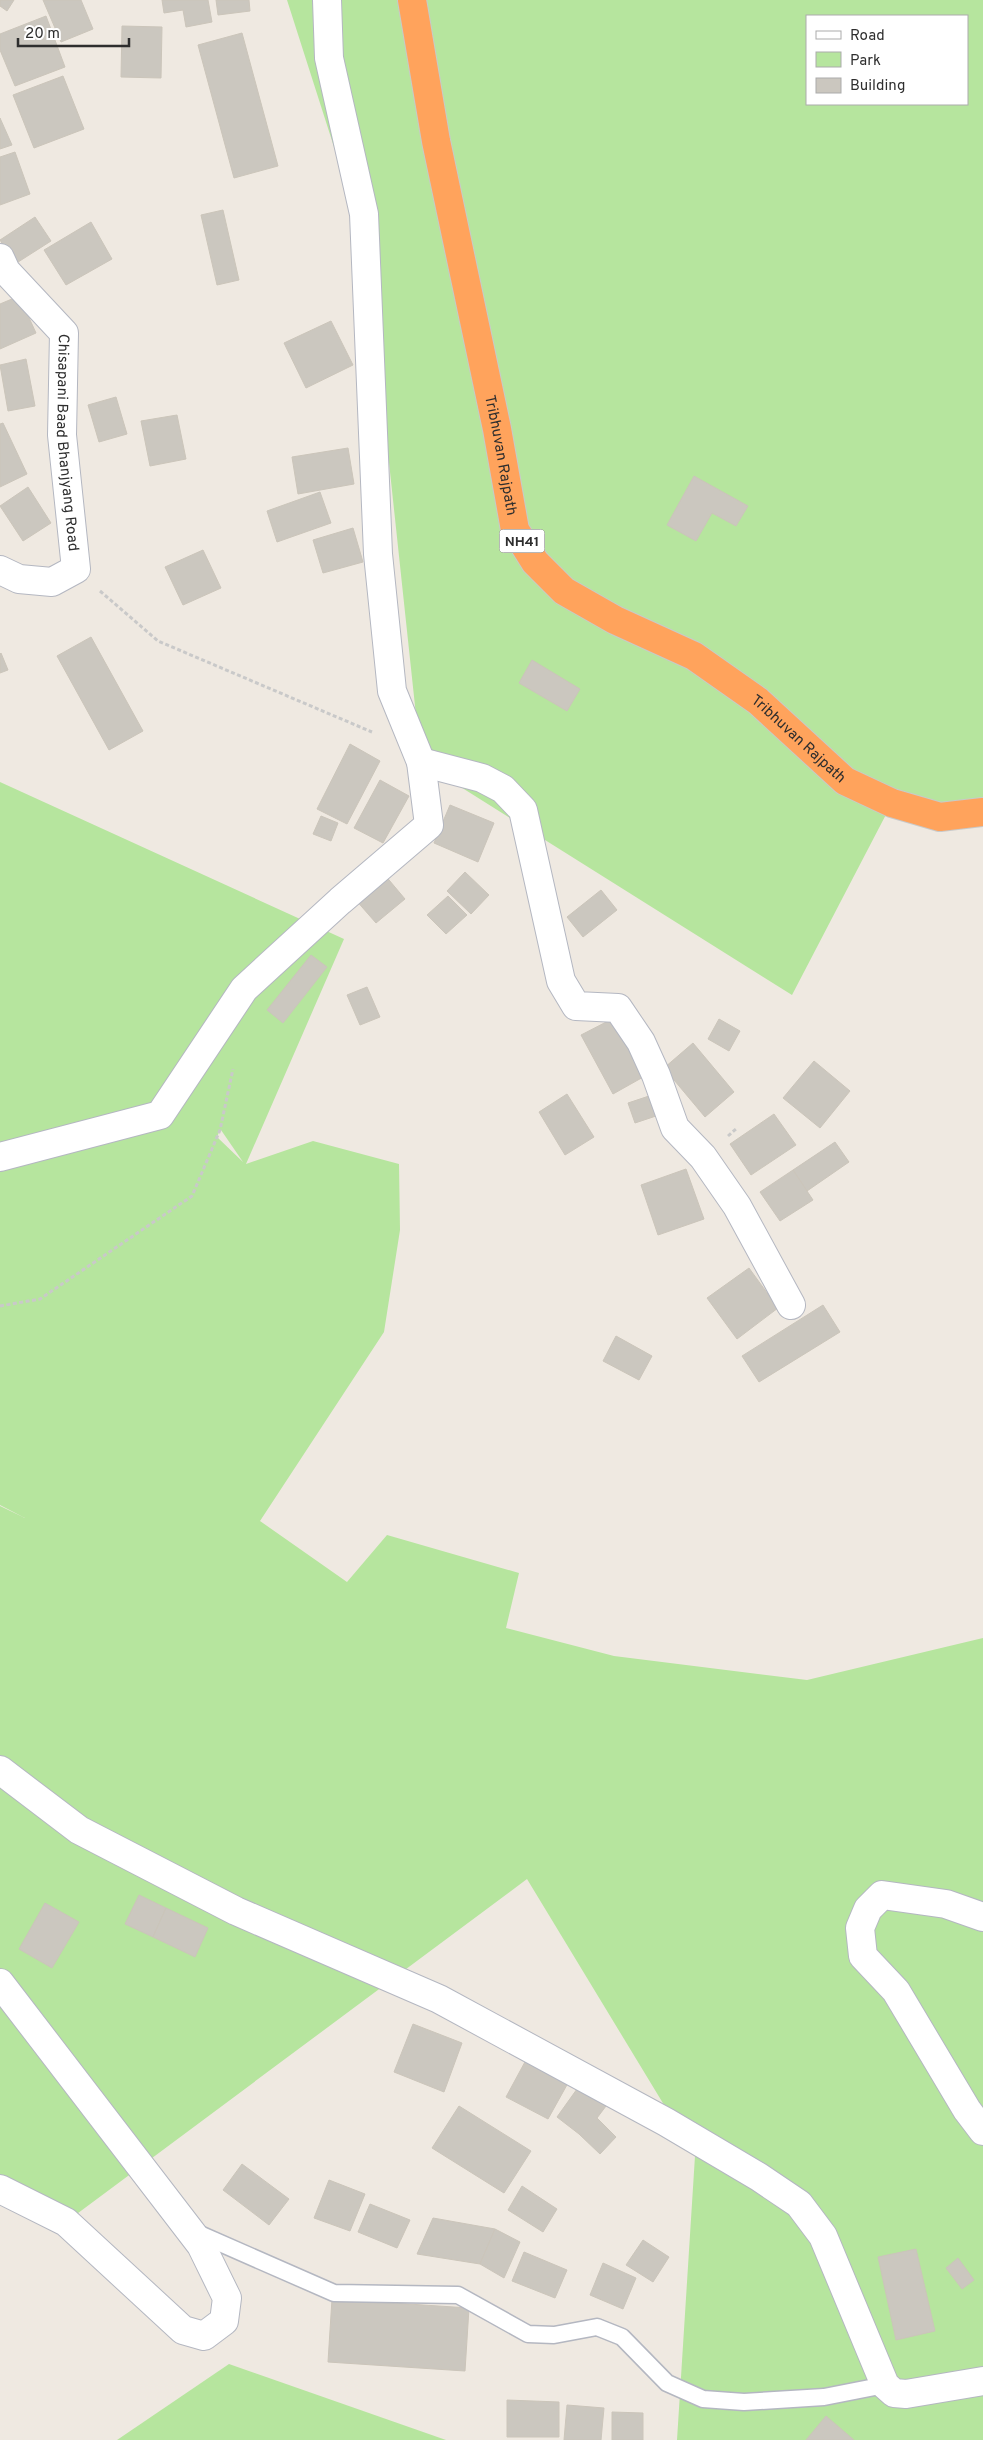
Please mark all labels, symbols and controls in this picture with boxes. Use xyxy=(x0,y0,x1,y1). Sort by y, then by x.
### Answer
scale bar xyxy=(18,15,129,47)
legend xyxy=(806,15,968,105)
text: 20 m xyxy=(25,25,60,44)
text: Road xyxy=(850,27,885,46)
text: Park xyxy=(850,52,881,71)
text: Building xyxy=(850,77,905,96)
street label: Chisapani Baad Bhanjyang Road xyxy=(51,334,82,552)
street label: Tribhuvan Rajpath xyxy=(479,394,520,517)
road number: NH41 xyxy=(500,530,544,552)
street label: Tribhuvan Rajpath xyxy=(747,691,849,788)

